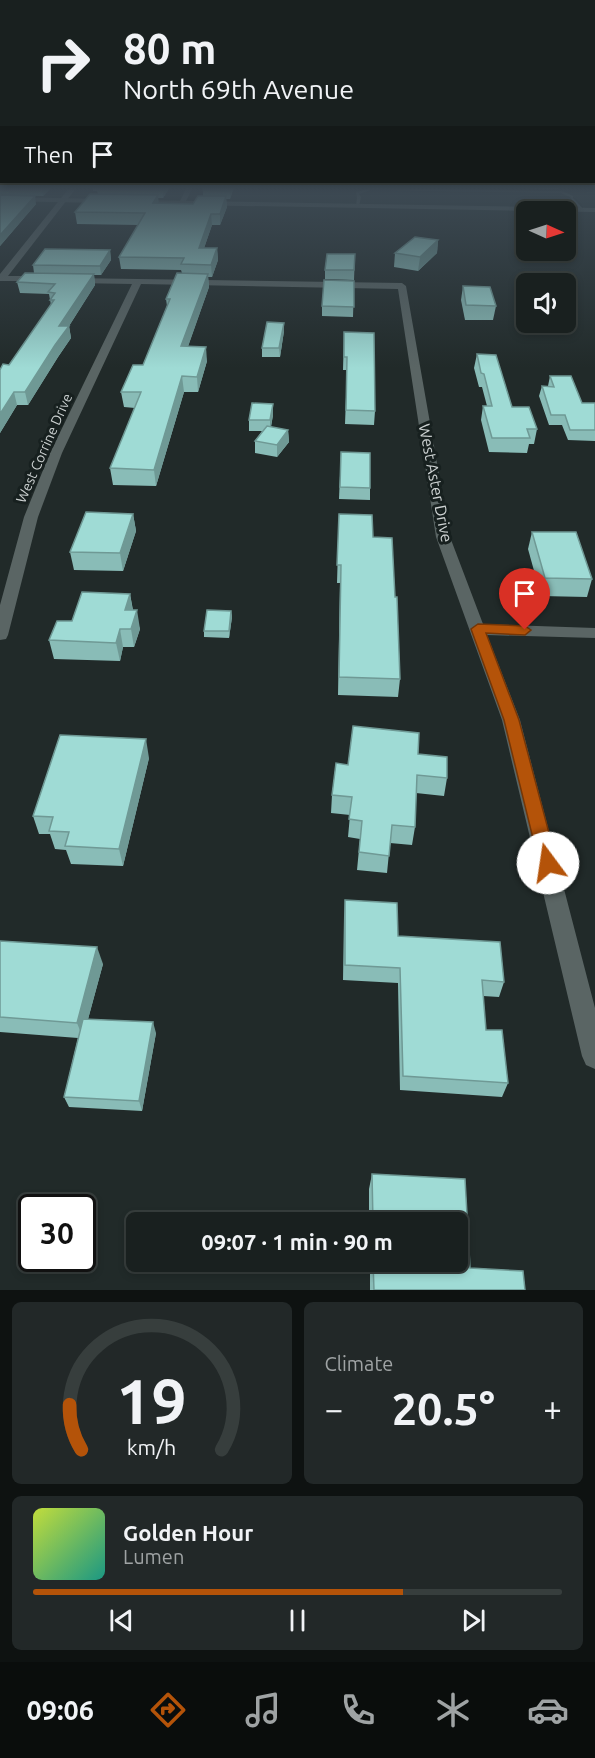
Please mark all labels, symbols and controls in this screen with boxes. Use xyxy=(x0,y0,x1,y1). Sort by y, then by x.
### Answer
icon: right xyxy=(24,24,102,102)
text: 80 m xyxy=(123,25,217,72)
text: North 69th Avenue xyxy=(123,74,354,104)
icon: arrive xyxy=(86,138,119,171)
text: Then xyxy=(24,142,74,167)
north arrow xyxy=(516,201,576,261)
map controls xyxy=(516,201,576,333)
button: sound xyxy=(516,273,576,333)
street label: West Corrine Drive xyxy=(13,391,75,505)
street label: West Aster Drive xyxy=(416,422,456,544)
pin xyxy=(499,568,550,630)
icon: arrive xyxy=(508,577,541,610)
position arrow xyxy=(516,831,580,895)
speed limit sign: 30 xyxy=(18,1194,96,1272)
text: 09:07 · 1 min · 90 m xyxy=(201,1229,393,1254)
text: Climate xyxy=(325,1352,393,1375)
text: 19 xyxy=(117,1366,187,1436)
text: 20.5° xyxy=(392,1383,495,1434)
text: − xyxy=(325,1390,343,1427)
text: + xyxy=(543,1390,562,1427)
text: km/h xyxy=(127,1435,176,1459)
text: Golden Hour xyxy=(123,1520,253,1545)
text: Lumen xyxy=(123,1545,184,1568)
icon: previous xyxy=(105,1604,138,1637)
icon: pause xyxy=(281,1604,314,1637)
icon: next xyxy=(457,1604,490,1637)
icon: directions xyxy=(147,1689,189,1731)
icon: music xyxy=(242,1689,284,1731)
icon: phone xyxy=(337,1689,379,1731)
icon: climate xyxy=(432,1689,474,1731)
icon: car xyxy=(527,1689,569,1731)
text: 09:06 xyxy=(26,1695,94,1725)

